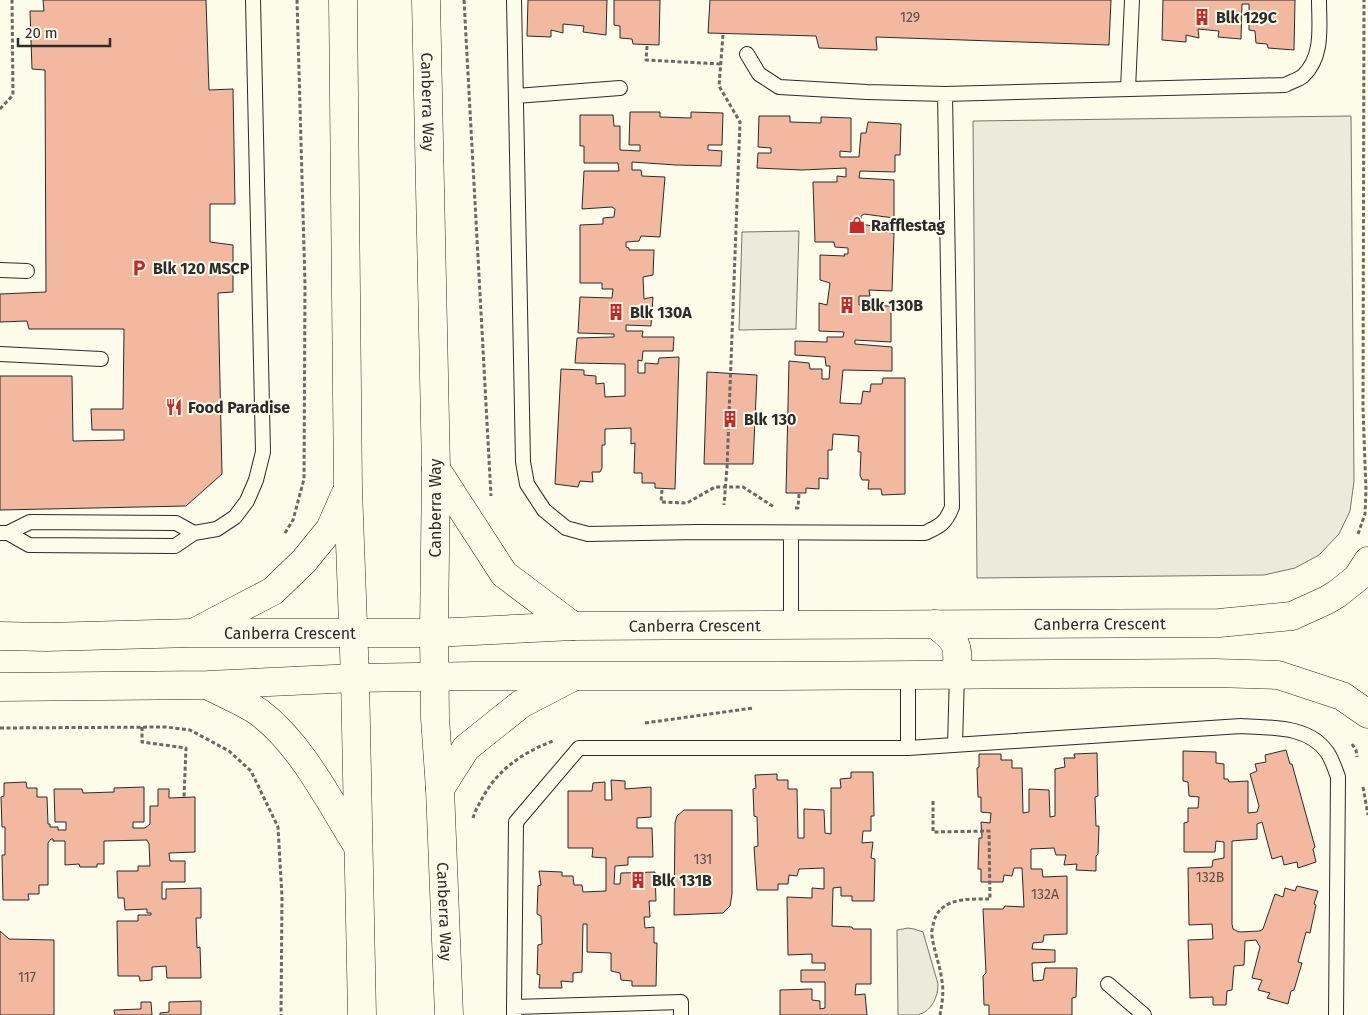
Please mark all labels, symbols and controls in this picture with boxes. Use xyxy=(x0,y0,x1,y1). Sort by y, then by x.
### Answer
building icon: Blk 129C xyxy=(1192,7,1212,27)
place label: Blk 129C xyxy=(1216,8,1278,27)
house number: 129 xyxy=(900,9,920,26)
scale bar xyxy=(18,15,110,47)
text: 20 m xyxy=(25,24,58,42)
street label: Canberra Way xyxy=(417,52,438,152)
shop icon: Rafflestag xyxy=(847,215,867,235)
place label: Rafflestag xyxy=(871,216,945,235)
parking icon: Blk 120 MSCP xyxy=(129,258,149,278)
place label: Blk 120 MSCP xyxy=(153,259,250,278)
building icon: Blk 130B xyxy=(837,295,857,315)
place label: Blk 130B xyxy=(861,296,923,315)
building icon: Blk 130A xyxy=(606,302,626,322)
place label: Blk 130A xyxy=(630,303,692,322)
restaurant icon: Food Paradise xyxy=(164,397,184,417)
place label: Food Paradise xyxy=(188,398,290,417)
building icon: Blk 130 xyxy=(720,409,740,429)
place label: Blk 130 xyxy=(744,410,796,429)
street label: Canberra Way xyxy=(426,458,445,557)
street label: Canberra Crescent xyxy=(1034,614,1166,634)
street label: Canberra Crescent xyxy=(629,616,761,636)
street label: Canberra Crescent xyxy=(224,624,356,643)
house number: 131 xyxy=(694,851,712,868)
street label: Canberra Way xyxy=(433,862,456,962)
house number: 132B xyxy=(1196,869,1224,886)
building icon: Blk 131B xyxy=(628,870,648,890)
place label: Blk 131B xyxy=(652,871,712,890)
house number: 132A xyxy=(1031,886,1059,903)
house number: 117 xyxy=(18,969,36,986)

